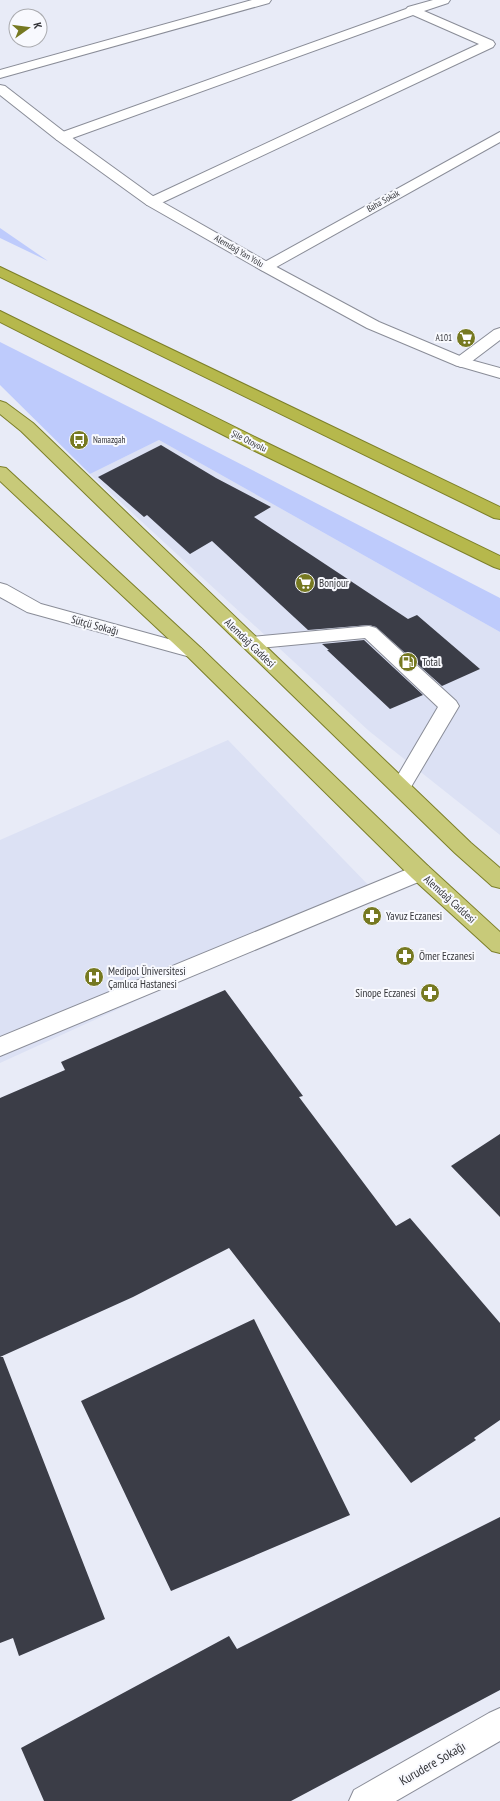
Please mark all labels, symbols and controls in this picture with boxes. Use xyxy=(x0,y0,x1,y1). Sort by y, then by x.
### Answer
north arrow xyxy=(8,8,48,48)
text: K xyxy=(30,21,45,30)
street label: Baha Sokak xyxy=(365,187,401,214)
street label: Alemdağ Yan Yolu xyxy=(213,232,266,269)
supermarket icon: A101 xyxy=(455,327,477,349)
place label: A101 xyxy=(436,332,452,343)
street label: Şile Otoyolu xyxy=(230,427,269,454)
bus stop icon: Namazgah xyxy=(68,429,90,451)
place label: Namazgah xyxy=(93,434,126,445)
supermarket icon: Bonjour xyxy=(294,572,316,594)
place label: Bonjour xyxy=(319,576,349,590)
street label: Sütçü Sokağı xyxy=(70,612,120,638)
street label: Alemdağ Caddesi xyxy=(222,615,278,671)
fuel station icon: Total xyxy=(397,651,419,673)
place label: Total xyxy=(422,655,441,669)
street label: Alemdağ Caddesi xyxy=(421,872,479,926)
pharmacy icon: Yavuz Eczanesi xyxy=(361,905,383,927)
place label: Yavuz Eczanesi xyxy=(386,909,442,923)
pharmacy icon: Ömer Eczanesi xyxy=(394,945,416,967)
place label: Ömer Eczanesi xyxy=(419,949,474,963)
place label: Medipol Üniversitesi Çamlıca Hastanesi xyxy=(108,964,186,991)
hospital icon: Medipol Üniversitesi Çamlıca Hastanesi xyxy=(83,966,105,988)
pharmacy icon: Sinope Eczanesi xyxy=(419,982,441,1004)
place label: Sinope Eczanesi xyxy=(355,986,416,1000)
street label: Kurudere Sokağı xyxy=(396,1738,468,1789)

